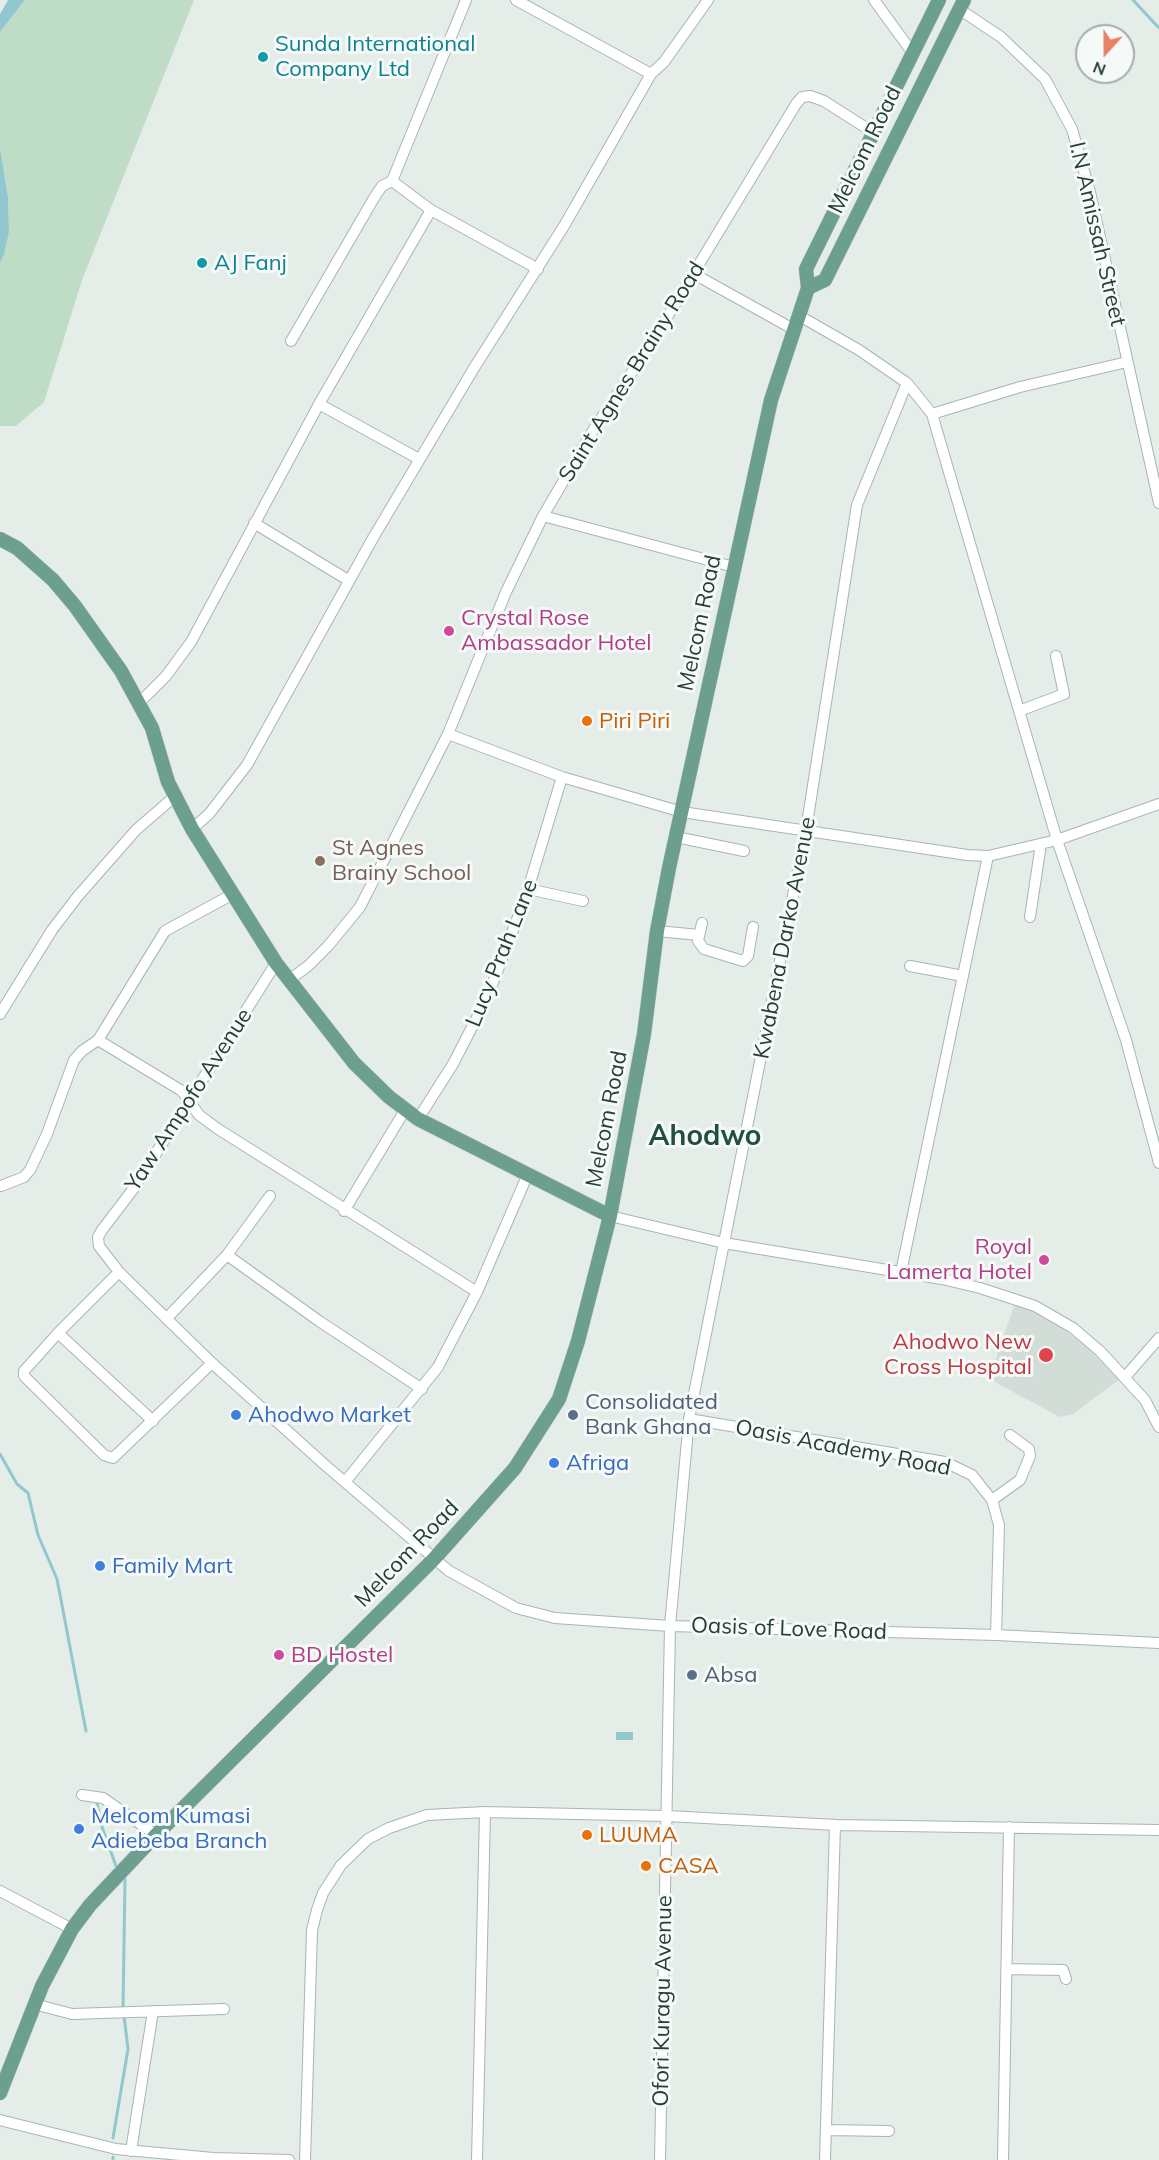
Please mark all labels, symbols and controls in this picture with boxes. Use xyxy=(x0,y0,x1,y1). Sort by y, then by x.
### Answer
north arrow xyxy=(1075,24,1135,84)
place label: Sunda International Company Ltd xyxy=(275,31,475,82)
marker: Sunda International Company Ltd xyxy=(256,50,270,64)
text: N xyxy=(1090,57,1108,80)
street label: Melcom Road xyxy=(823,82,907,218)
street label: I.N Amissah Street xyxy=(1063,139,1131,329)
place label: AJ Fanj xyxy=(214,250,287,276)
marker: AJ Fanj xyxy=(195,256,209,270)
street label: Saint Agnes Brainy Road xyxy=(553,257,711,487)
street label: Melcom Road xyxy=(673,553,727,693)
place label: Crystal Rose Ambassador Hotel xyxy=(461,605,651,656)
marker: Crystal Rose Ambassador Hotel xyxy=(442,624,456,638)
place label: Piri Piri xyxy=(599,708,670,734)
marker: Piri Piri xyxy=(580,714,594,728)
street label: Kwabena Darko Avenue xyxy=(749,815,821,1061)
place label: St Agnes Brainy School xyxy=(332,835,471,886)
marker: St Agnes Brainy School xyxy=(313,854,327,868)
street label: Lucy Prah Lane xyxy=(460,875,544,1031)
street label: Yaw Ampofo Avenue xyxy=(120,1004,258,1196)
street label: Melcom Road xyxy=(581,1049,633,1189)
district label: Ahodwo xyxy=(649,1120,761,1154)
place label: Royal Lamerta Hotel xyxy=(886,1234,1032,1286)
marker: Royal Lamerta Hotel xyxy=(1037,1253,1051,1267)
place label: Ahodwo New Cross Hospital xyxy=(884,1329,1032,1380)
marker: Ahodwo New Cross Hospital xyxy=(1037,1346,1055,1364)
place label: Consolidated Bank Ghana xyxy=(585,1389,718,1440)
place label: Ahodwo Market xyxy=(248,1402,411,1428)
marker: Ahodwo Market xyxy=(229,1408,243,1422)
marker: Consolidated Bank Ghana xyxy=(566,1408,580,1422)
street label: Oasis Academy Road xyxy=(733,1414,953,1482)
place label: Afriga xyxy=(566,1450,629,1476)
marker: Afriga xyxy=(547,1456,561,1470)
street label: Melcom Road xyxy=(349,1495,465,1613)
place label: Family Mart xyxy=(112,1553,233,1579)
marker: Family Mart xyxy=(93,1559,107,1573)
street label: Oasis of Love Road xyxy=(691,1612,887,1646)
place label: BD Hostel xyxy=(291,1642,393,1668)
marker: BD Hostel xyxy=(272,1648,286,1662)
place label: Absa xyxy=(704,1662,757,1688)
marker: Absa xyxy=(685,1668,699,1682)
place label: Melcom Kumasi Adiebeba Branch xyxy=(91,1803,267,1855)
marker: Melcom Kumasi Adiebeba Branch xyxy=(72,1822,86,1836)
place label: LUUMA xyxy=(599,1822,678,1848)
marker: LUUMA xyxy=(580,1828,594,1842)
place label: CASA xyxy=(658,1853,719,1879)
marker: CASA xyxy=(639,1859,653,1873)
street label: Ofori Kuragu Avenue xyxy=(648,1895,678,2107)

